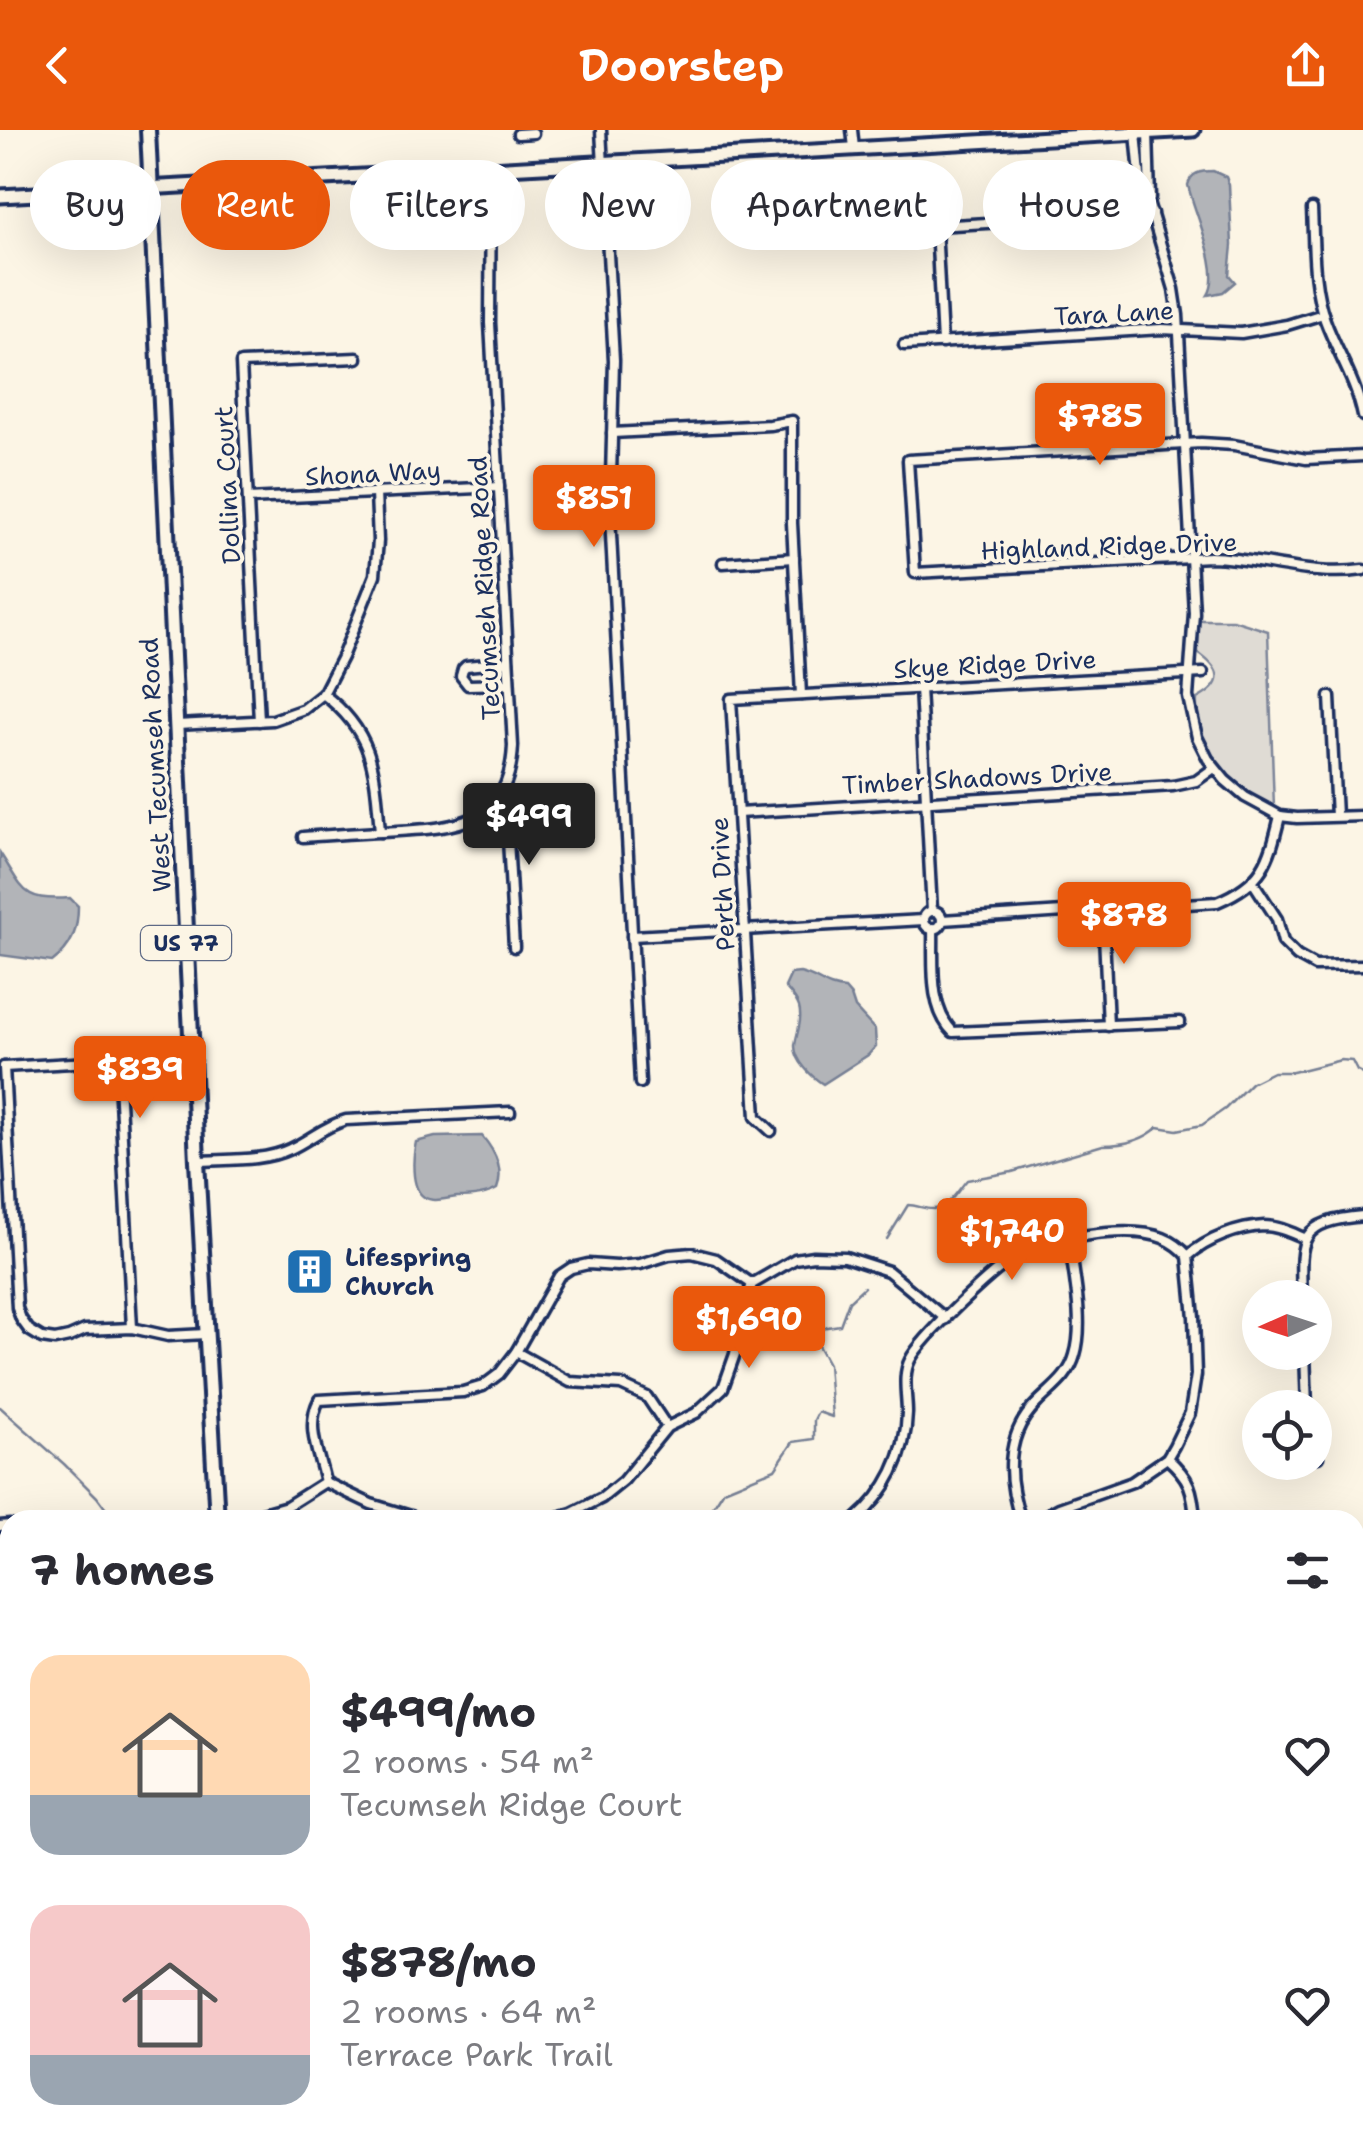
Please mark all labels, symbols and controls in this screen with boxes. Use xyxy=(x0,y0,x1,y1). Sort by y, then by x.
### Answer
text: Doorstep xyxy=(579,35,784,95)
icon: back xyxy=(30,38,85,93)
icon: share xyxy=(1278,38,1333,93)
chip: Buy xyxy=(30,160,161,250)
chip: Rent xyxy=(181,160,330,250)
chip: Filters xyxy=(350,160,525,250)
chip: New xyxy=(545,160,691,250)
chip: Apartment xyxy=(711,160,963,250)
chip: House xyxy=(983,160,1156,250)
street label: Tara Lane xyxy=(1053,293,1175,333)
pin: $785 xyxy=(1041,383,1159,468)
text: $785 xyxy=(1057,394,1143,437)
street label: Dollina Court xyxy=(206,405,248,565)
street label: Shona Way xyxy=(304,452,442,494)
street label: Tecumseh Ridge Road xyxy=(460,455,508,721)
pin: $851 xyxy=(535,465,653,550)
text: $851 xyxy=(555,476,633,519)
street label: Highland Ridge Drive xyxy=(980,525,1238,567)
street label: West Tecumseh Road xyxy=(131,637,179,893)
street label: Skye Ridge Drive xyxy=(893,642,1097,686)
street label: Timber Shadows Drive xyxy=(841,754,1113,802)
pin: $499 xyxy=(470,783,588,868)
text: $499 xyxy=(485,794,573,837)
street label: Perth Drive xyxy=(702,816,742,952)
pin: $878 xyxy=(1065,882,1183,967)
text: $878 xyxy=(1080,893,1168,936)
road number: US 77 xyxy=(141,926,231,960)
pin: $839 xyxy=(81,1036,199,1121)
text: $839 xyxy=(96,1047,184,1090)
pin: $1,740 xyxy=(931,1198,1093,1283)
text: $1,740 xyxy=(959,1209,1065,1252)
place label: Lifespring Church xyxy=(345,1240,471,1303)
building icon: Lifespring Church xyxy=(284,1245,336,1297)
north arrow xyxy=(1242,1280,1332,1370)
map controls xyxy=(1242,1280,1332,1480)
pin: $1,690 xyxy=(668,1286,830,1371)
text: $1,690 xyxy=(695,1297,803,1340)
button: locate xyxy=(1242,1390,1332,1480)
text: 7 homes xyxy=(30,1542,215,1598)
icon: filters xyxy=(1280,1543,1335,1598)
text: $499/mo xyxy=(340,1684,536,1740)
icon: home xyxy=(110,1695,230,1815)
icon: heart xyxy=(1280,1728,1335,1783)
text: 2 rooms · 54 m² xyxy=(340,1740,594,1783)
text: Tecumseh Ridge Court xyxy=(340,1783,682,1826)
text: $878/mo xyxy=(340,1934,537,1990)
icon: home xyxy=(110,1945,230,2065)
icon: heart xyxy=(1280,1978,1335,2033)
text: 2 rooms · 64 m² xyxy=(340,1990,596,2033)
text: Terrace Park Trail xyxy=(340,2033,613,2076)

